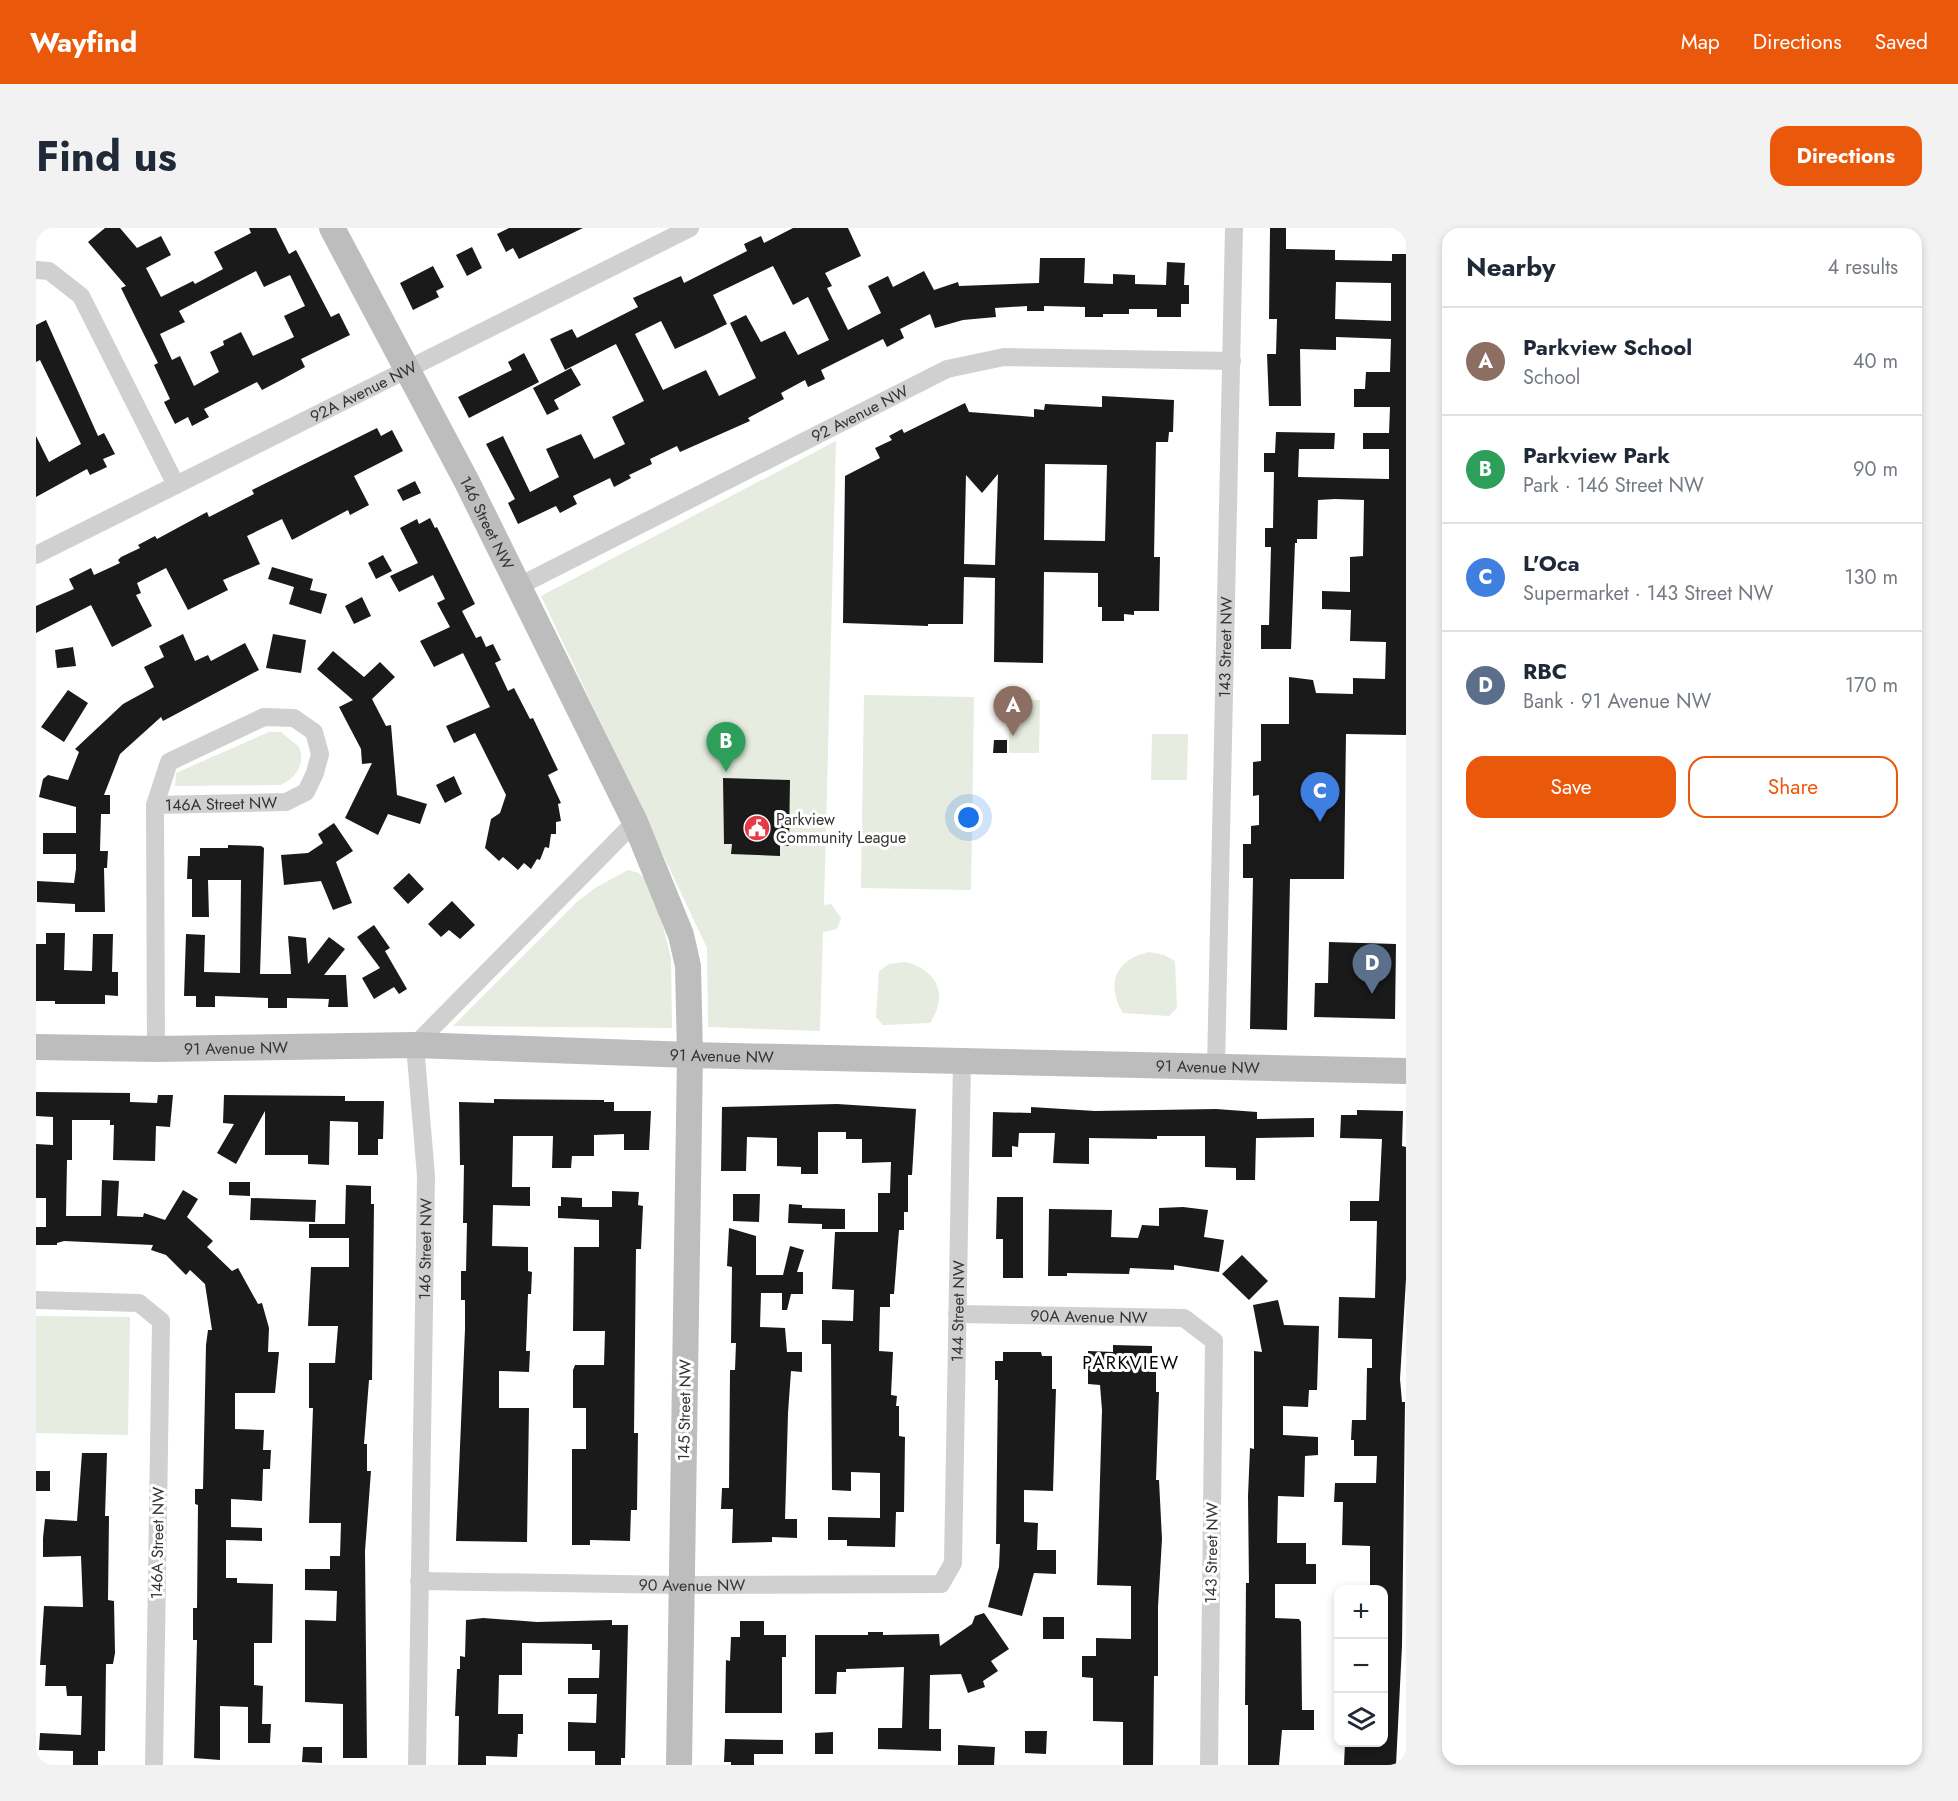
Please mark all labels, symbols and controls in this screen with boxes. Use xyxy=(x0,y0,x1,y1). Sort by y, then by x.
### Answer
text: Wayfind xyxy=(30,22,137,63)
text: Map xyxy=(1681,27,1720,57)
text: Directions xyxy=(1753,27,1842,57)
text: Saved xyxy=(1875,27,1928,57)
text: Find us xyxy=(36,126,177,187)
button: Directions xyxy=(1770,126,1922,186)
text: Nearby xyxy=(1466,248,1555,286)
text: 4 results xyxy=(1827,253,1898,282)
text: Parkview School xyxy=(1523,331,1692,363)
text: A xyxy=(1478,347,1493,376)
text: 40 m xyxy=(1853,347,1898,376)
street label: 92A Avenue NW xyxy=(306,355,421,428)
text: School xyxy=(1523,363,1580,392)
street label: 92 Avenue NW xyxy=(807,379,913,448)
text: Parkview Park xyxy=(1523,439,1670,471)
text: B xyxy=(1479,455,1492,484)
text: 90 m xyxy=(1853,455,1898,484)
text: Park · 146 Street NW xyxy=(1523,471,1704,500)
street label: 146 Street NW xyxy=(454,472,520,574)
text: L'Oca xyxy=(1523,547,1580,579)
text: C xyxy=(1478,563,1493,592)
text: 130 m xyxy=(1844,563,1898,592)
text: Supermarket · 143 Street NW xyxy=(1523,579,1773,608)
street label: 143 Street NW xyxy=(1213,596,1238,698)
text: RBC xyxy=(1523,655,1567,687)
text: D xyxy=(1478,671,1493,700)
text: 170 m xyxy=(1845,671,1898,700)
pin: A xyxy=(994,686,1032,736)
text: Bank · 91 Avenue NW xyxy=(1523,687,1711,716)
pin: B xyxy=(706,722,746,772)
button: Save xyxy=(1466,756,1676,818)
button: Share xyxy=(1688,756,1898,818)
pin: C xyxy=(1300,772,1340,822)
street label: 146A Street NW xyxy=(165,791,278,817)
your location xyxy=(954,803,983,832)
place label: Parkview Community League xyxy=(776,808,906,849)
public building icon: Parkview Community League xyxy=(742,813,772,843)
pin: D xyxy=(1352,944,1392,994)
street label: 91 Avenue NW xyxy=(184,1036,288,1061)
street label: 91 Avenue NW xyxy=(669,1043,774,1069)
street label: 91 Avenue NW xyxy=(1155,1054,1260,1080)
street label: 146 Street NW xyxy=(413,1198,438,1300)
street label: 144 Street NW xyxy=(946,1260,970,1362)
street label: 90A Avenue NW xyxy=(1030,1304,1148,1329)
district label: PARKVIEW xyxy=(1082,1350,1180,1376)
street label: 145 Street NW xyxy=(672,1359,697,1461)
street label: 146A Street NW xyxy=(145,1487,170,1599)
street label: 143 Street NW xyxy=(1199,1502,1224,1604)
street label: 90 Avenue NW xyxy=(638,1573,745,1597)
map controls xyxy=(1334,1585,1388,1747)
button: + xyxy=(1334,1585,1388,1639)
button: − xyxy=(1334,1639,1388,1693)
button: layers xyxy=(1334,1693,1388,1747)

